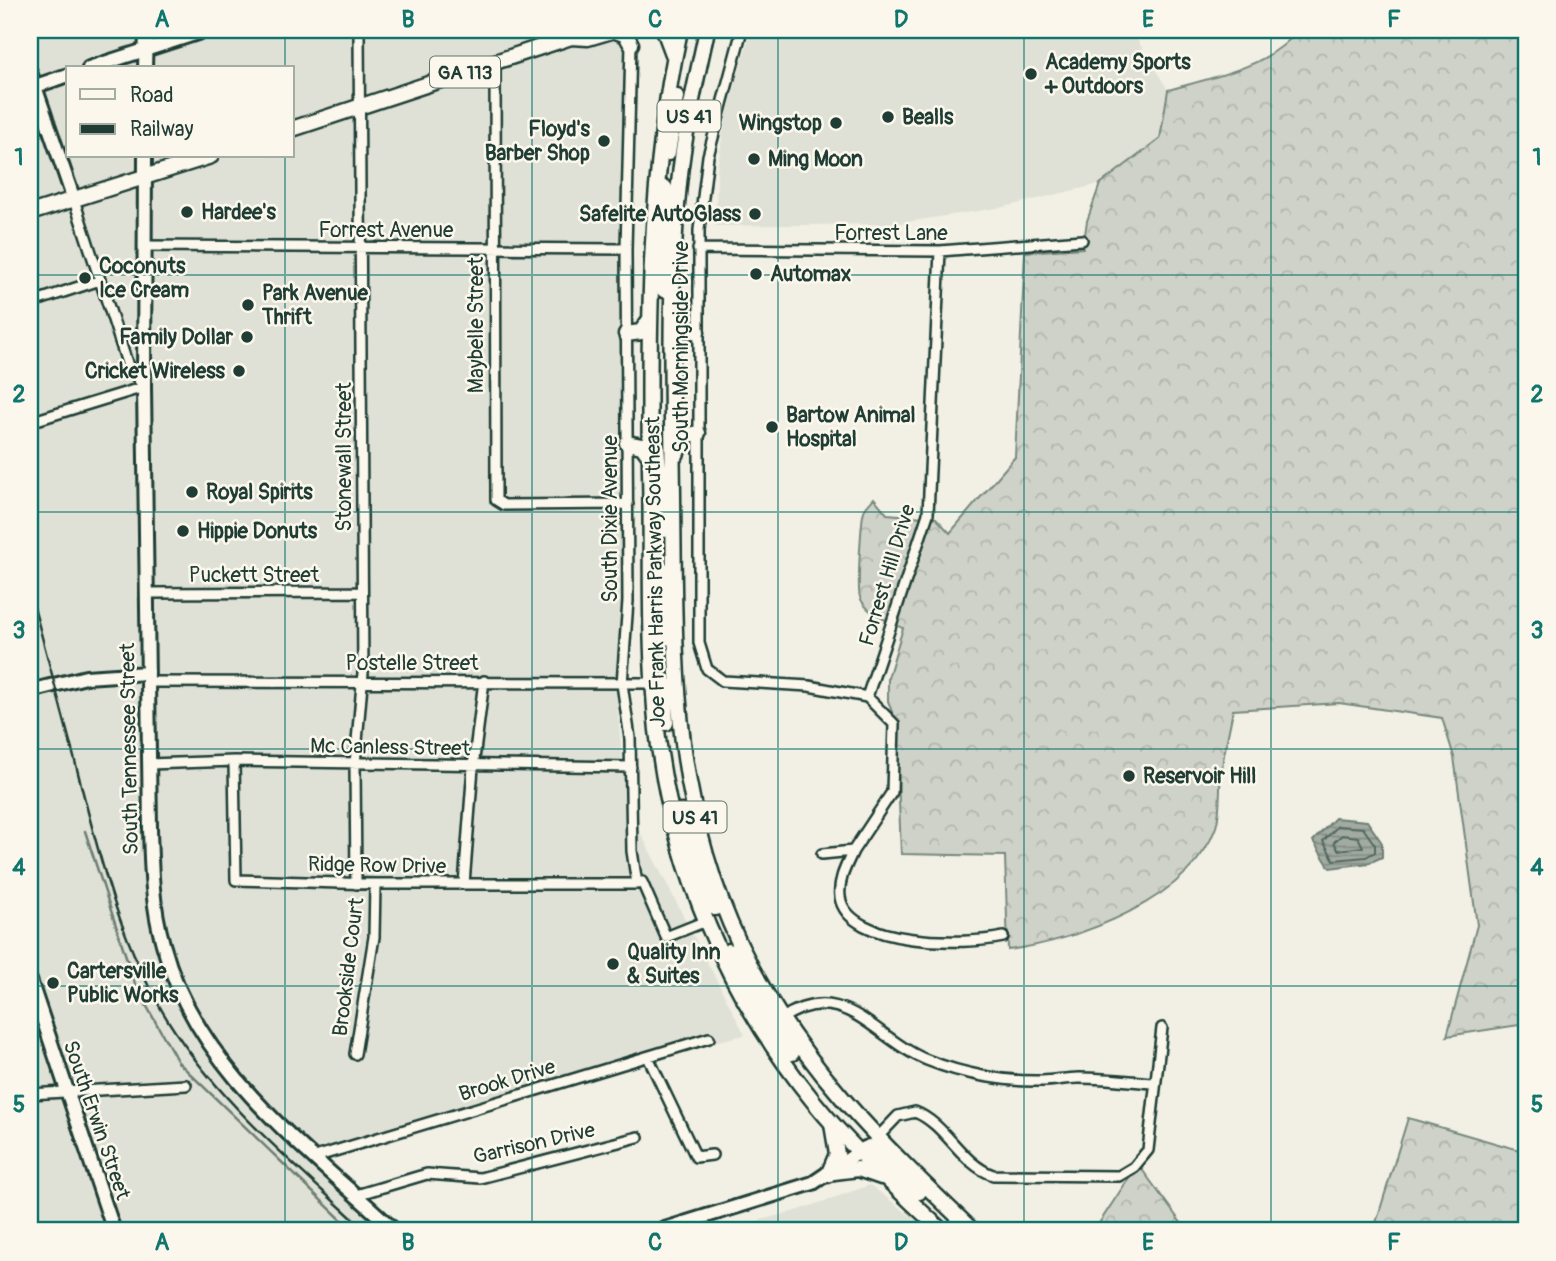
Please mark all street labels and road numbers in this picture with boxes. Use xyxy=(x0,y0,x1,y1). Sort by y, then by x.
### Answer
road number: GA 113 xyxy=(430,57,500,88)
road number: US 41 xyxy=(658,100,720,132)
street label: Forrest Avenue xyxy=(319,217,454,244)
street label: Forrest Lane xyxy=(834,220,948,247)
street label: South Morningside Drive xyxy=(668,240,695,453)
street label: Maybelle Street xyxy=(463,256,490,393)
street label: Stonewall Street xyxy=(331,382,358,532)
street label: Joe Frank Harris Parkway Southeast xyxy=(639,416,672,728)
street label: South Dixie Avenue xyxy=(597,435,624,603)
street label: Forrest Hill Drive xyxy=(853,500,922,649)
street label: Puckett Street xyxy=(189,562,320,589)
street label: South Tennessee Street xyxy=(114,642,145,855)
street label: Postelle Street xyxy=(346,650,479,677)
street label: Mc Canless Street xyxy=(310,733,471,762)
road number: US 41 xyxy=(664,802,726,832)
street label: Ridge Row Drive xyxy=(308,851,447,880)
street label: Brookside Court xyxy=(327,896,370,1038)
street label: South Erwin Street xyxy=(57,1037,137,1204)
street label: Brook Drive xyxy=(456,1053,559,1108)
street label: Garrison Drive xyxy=(471,1116,598,1171)

